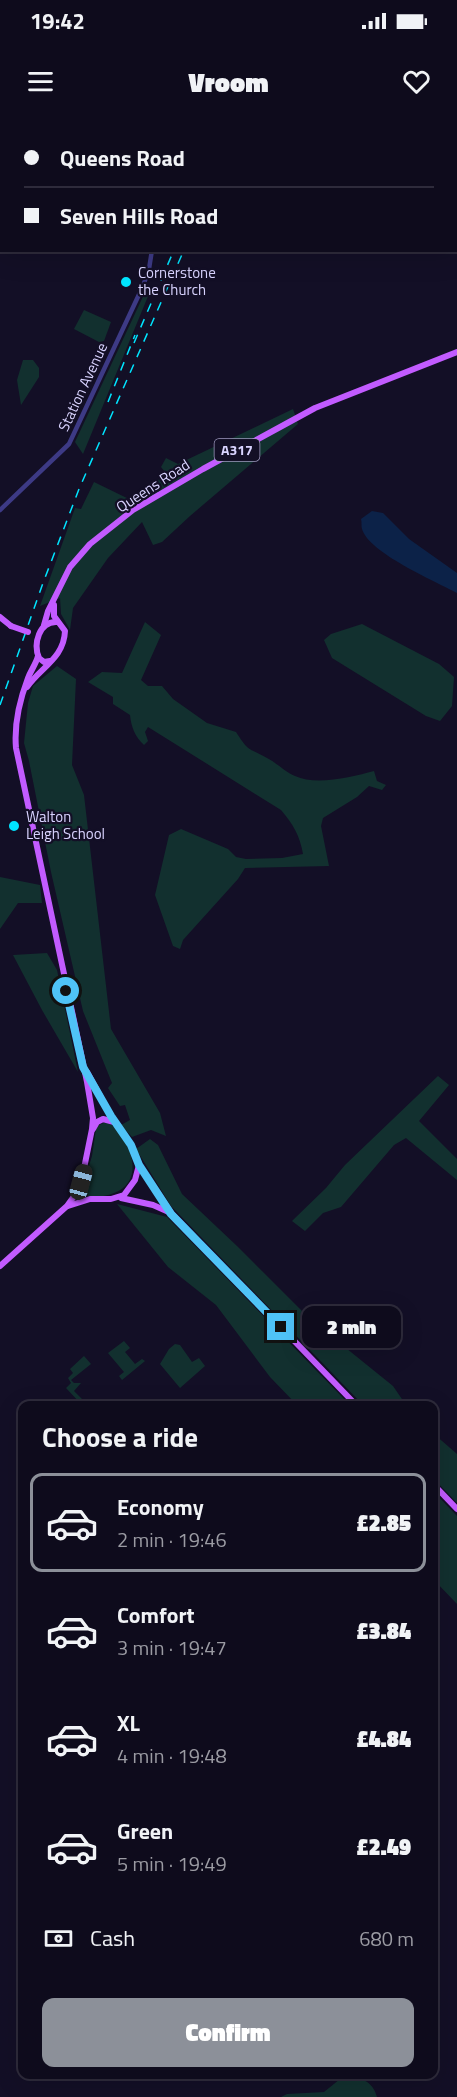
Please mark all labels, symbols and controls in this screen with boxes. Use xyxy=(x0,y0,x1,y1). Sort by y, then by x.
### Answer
text: 19:42 xyxy=(30,4,85,38)
text: Vroom xyxy=(189,61,268,102)
icon: menu xyxy=(24,65,57,98)
icon: heart xyxy=(400,65,433,98)
text: Queens Road xyxy=(60,141,185,175)
text: Seven Hills Road xyxy=(60,199,218,233)
place label: Cornerstone the Church xyxy=(138,261,216,301)
marker: Cornerstone the Church xyxy=(119,275,133,289)
street label: Station Avenue xyxy=(52,339,113,435)
road number: A317 xyxy=(214,439,260,461)
street label: Queens Road xyxy=(111,453,194,518)
place label: Walton Leigh School xyxy=(26,805,105,845)
marker: Walton Leigh School xyxy=(7,819,21,833)
route start xyxy=(52,977,79,1004)
car xyxy=(68,1162,94,1202)
callout: 2 min xyxy=(302,1306,401,1348)
text: 2 min xyxy=(327,1311,376,1342)
route end xyxy=(267,1313,294,1340)
text: Choose a ride xyxy=(42,1416,198,1457)
text: Economy xyxy=(117,1490,204,1524)
icon: car xyxy=(45,1496,99,1550)
text: £2.85 xyxy=(356,1506,411,1540)
text: 2 min · 19:46 xyxy=(117,1524,227,1555)
text: Comfort xyxy=(117,1598,195,1632)
icon: car xyxy=(45,1604,99,1658)
text: £3.84 xyxy=(356,1614,411,1648)
text: 3 min · 19:47 xyxy=(117,1632,227,1663)
text: XL xyxy=(117,1706,140,1740)
icon: car xyxy=(45,1712,99,1766)
text: £4.84 xyxy=(356,1722,411,1756)
text: 4 min · 19:48 xyxy=(117,1740,227,1771)
text: Green xyxy=(117,1814,173,1848)
icon: car xyxy=(45,1820,99,1874)
text: £2.49 xyxy=(356,1830,411,1864)
text: 5 min · 19:49 xyxy=(117,1848,227,1879)
text: Cash xyxy=(90,1921,135,1955)
icon: cash xyxy=(42,1922,75,1955)
text: 680 m xyxy=(359,1923,414,1954)
button: Confirm xyxy=(42,1998,414,2067)

